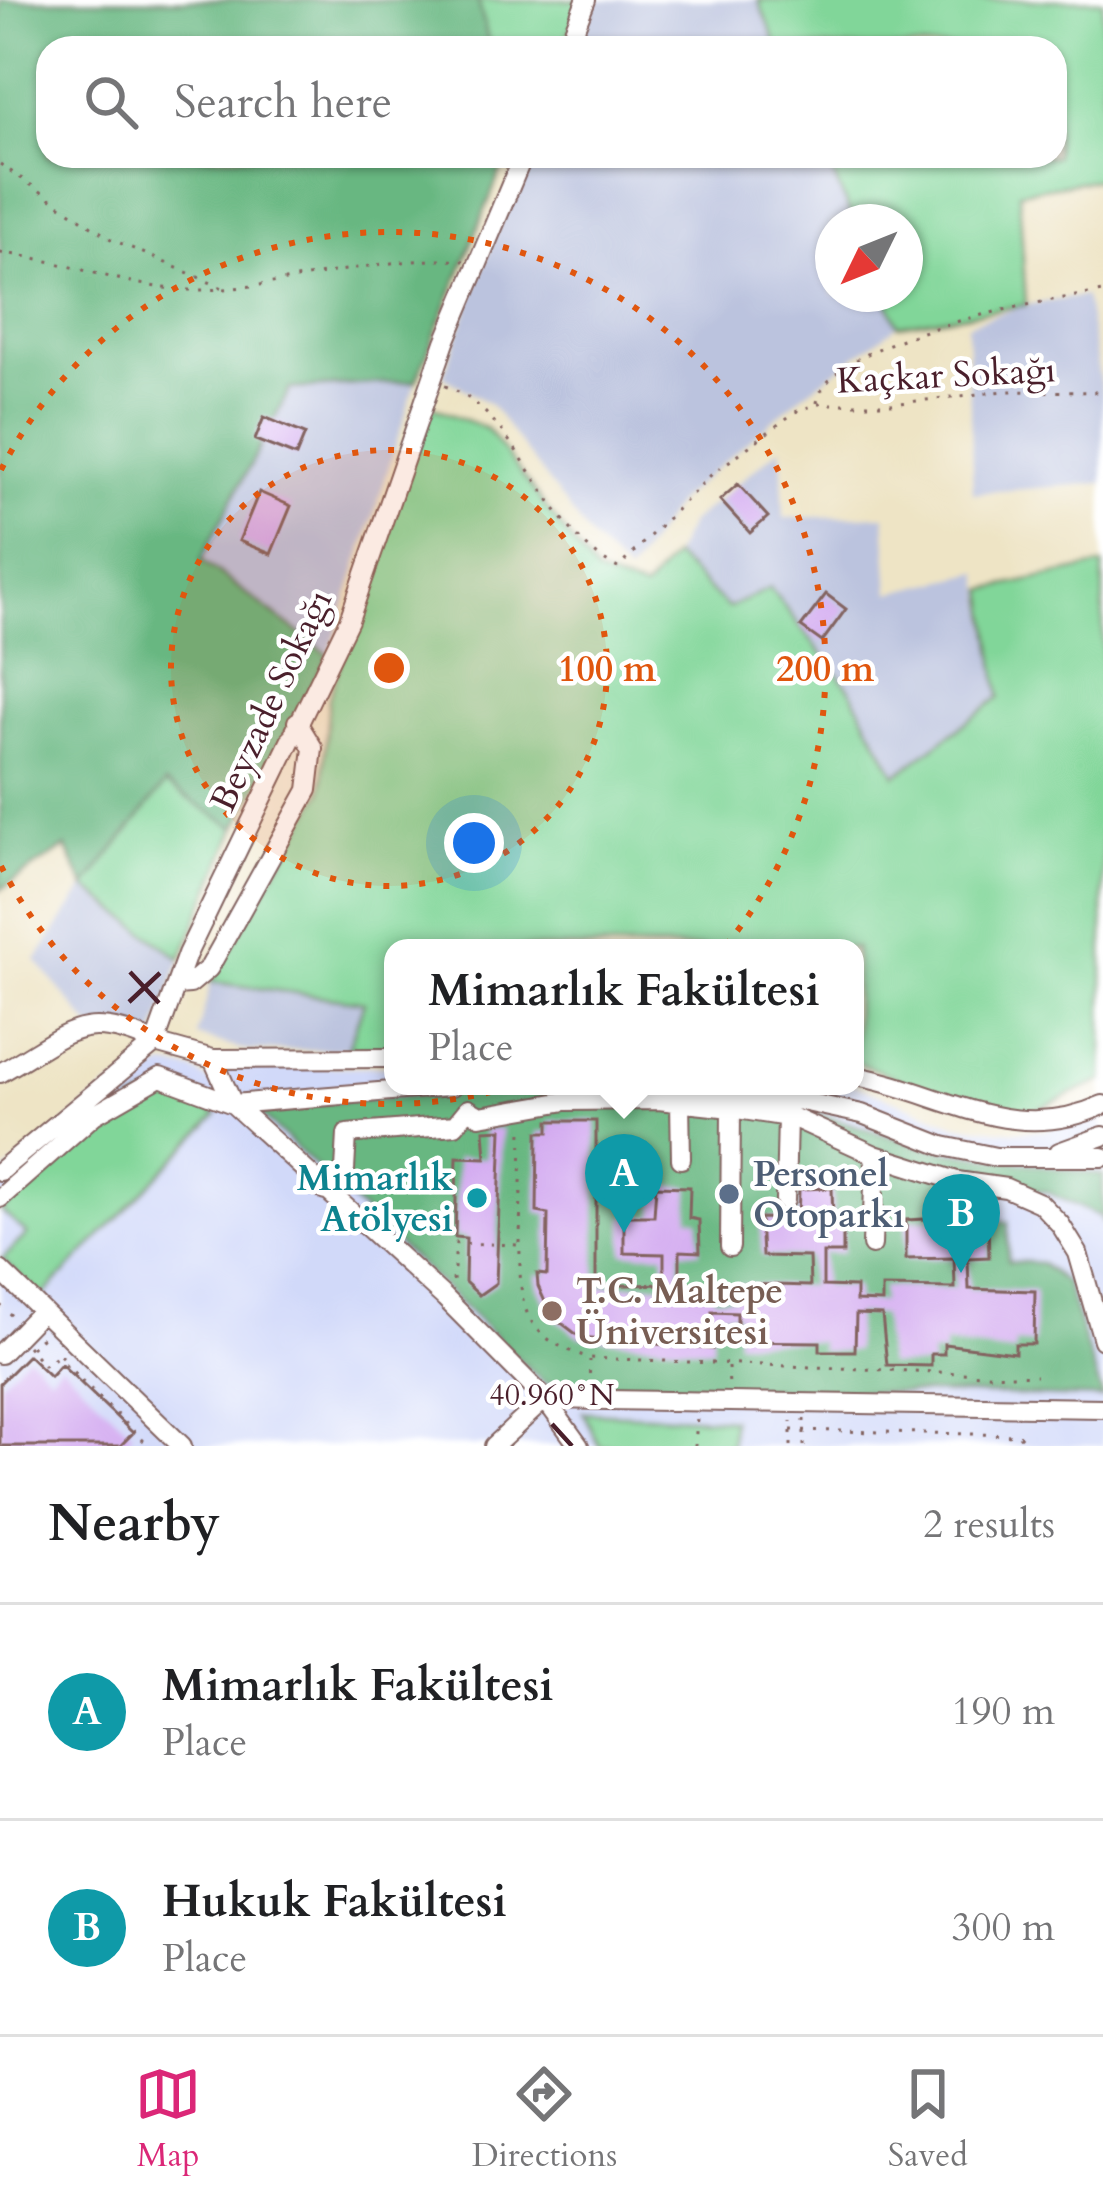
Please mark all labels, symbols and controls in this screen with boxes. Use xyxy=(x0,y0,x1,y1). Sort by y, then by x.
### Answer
search box xyxy=(36,36,1067,168)
icon: search xyxy=(78,69,144,135)
text: Search here xyxy=(174,72,392,133)
north arrow xyxy=(815,204,923,312)
street label: Kaçkar Sokağı xyxy=(835,345,1057,406)
street label: Beyzade Sokağı xyxy=(199,582,344,819)
text: 100 m xyxy=(558,645,657,694)
text: 200 m xyxy=(776,645,875,694)
centre of rings xyxy=(368,647,410,689)
your location xyxy=(444,813,504,873)
popup xyxy=(384,939,864,1095)
text: Mimarlık Fakültesi xyxy=(428,960,820,1021)
text: Place xyxy=(428,1021,514,1074)
pin: A xyxy=(585,1134,663,1233)
place label: Personel Otoparkı xyxy=(753,1150,905,1240)
place label: Mimarlık Atölyesi xyxy=(297,1154,454,1244)
pin: B xyxy=(922,1174,1000,1273)
marker: Personel Otoparkı xyxy=(716,1181,742,1207)
marker: Mimarlık Atölyesi xyxy=(464,1185,490,1211)
place label: T.C. Maltepe Üniversitesi xyxy=(576,1267,783,1357)
marker: T.C. Maltepe Üniversitesi xyxy=(539,1298,565,1324)
text: 40.960°N xyxy=(489,1375,615,1416)
text: Nearby xyxy=(48,1489,220,1559)
text: 2 results xyxy=(923,1498,1055,1551)
text: Mimarlık Fakültesi xyxy=(162,1655,554,1716)
text: A xyxy=(72,1685,102,1738)
text: 190 m xyxy=(952,1685,1055,1738)
text: Place xyxy=(162,1716,247,1769)
text: Hukuk Fakültesi xyxy=(162,1871,507,1932)
text: B xyxy=(73,1901,101,1954)
text: 300 m xyxy=(952,1901,1055,1954)
text: Place xyxy=(162,1932,247,1985)
tab: Map xyxy=(135,2061,201,2178)
tab: Directions xyxy=(472,2061,617,2178)
tab: Saved xyxy=(888,2061,968,2178)

